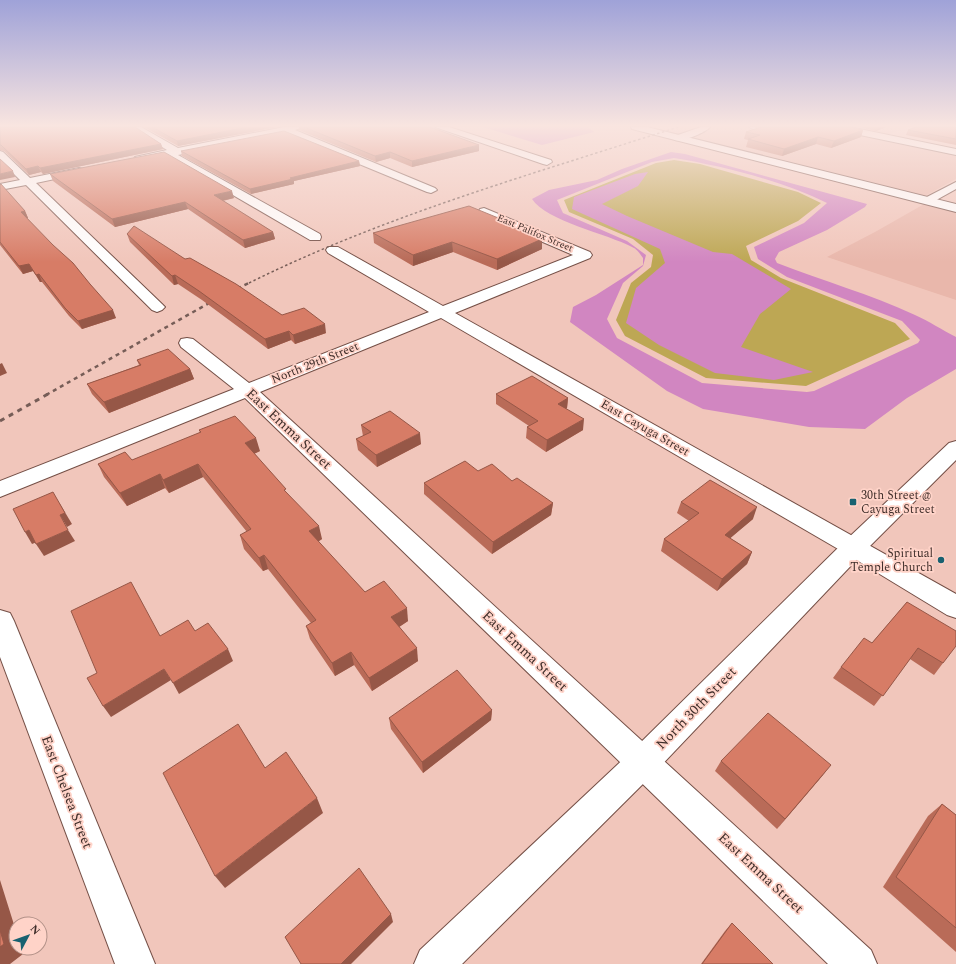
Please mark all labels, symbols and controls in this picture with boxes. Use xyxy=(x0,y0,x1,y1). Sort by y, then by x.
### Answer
street label: East Palifox Street xyxy=(495,210,576,256)
street label: North 29th Street xyxy=(268,337,362,389)
street label: East Emma Street xyxy=(241,384,337,474)
street label: East Cayuga Street xyxy=(597,395,693,461)
place label: 30th Street @ Cayuga Street xyxy=(861,486,935,519)
marker: 30th Street @ Cayuga Street xyxy=(848,497,858,507)
place label: Spiritual Temple Church xyxy=(850,544,933,577)
marker: Spiritual Temple Church xyxy=(936,555,946,565)
street label: East Emma Street xyxy=(477,606,573,696)
street label: North 30th Street xyxy=(651,662,741,754)
street label: East Chelsea Street xyxy=(36,732,98,852)
street label: East Emma Street xyxy=(713,828,809,918)
north arrow xyxy=(8,916,48,956)
text: N xyxy=(26,921,45,939)

